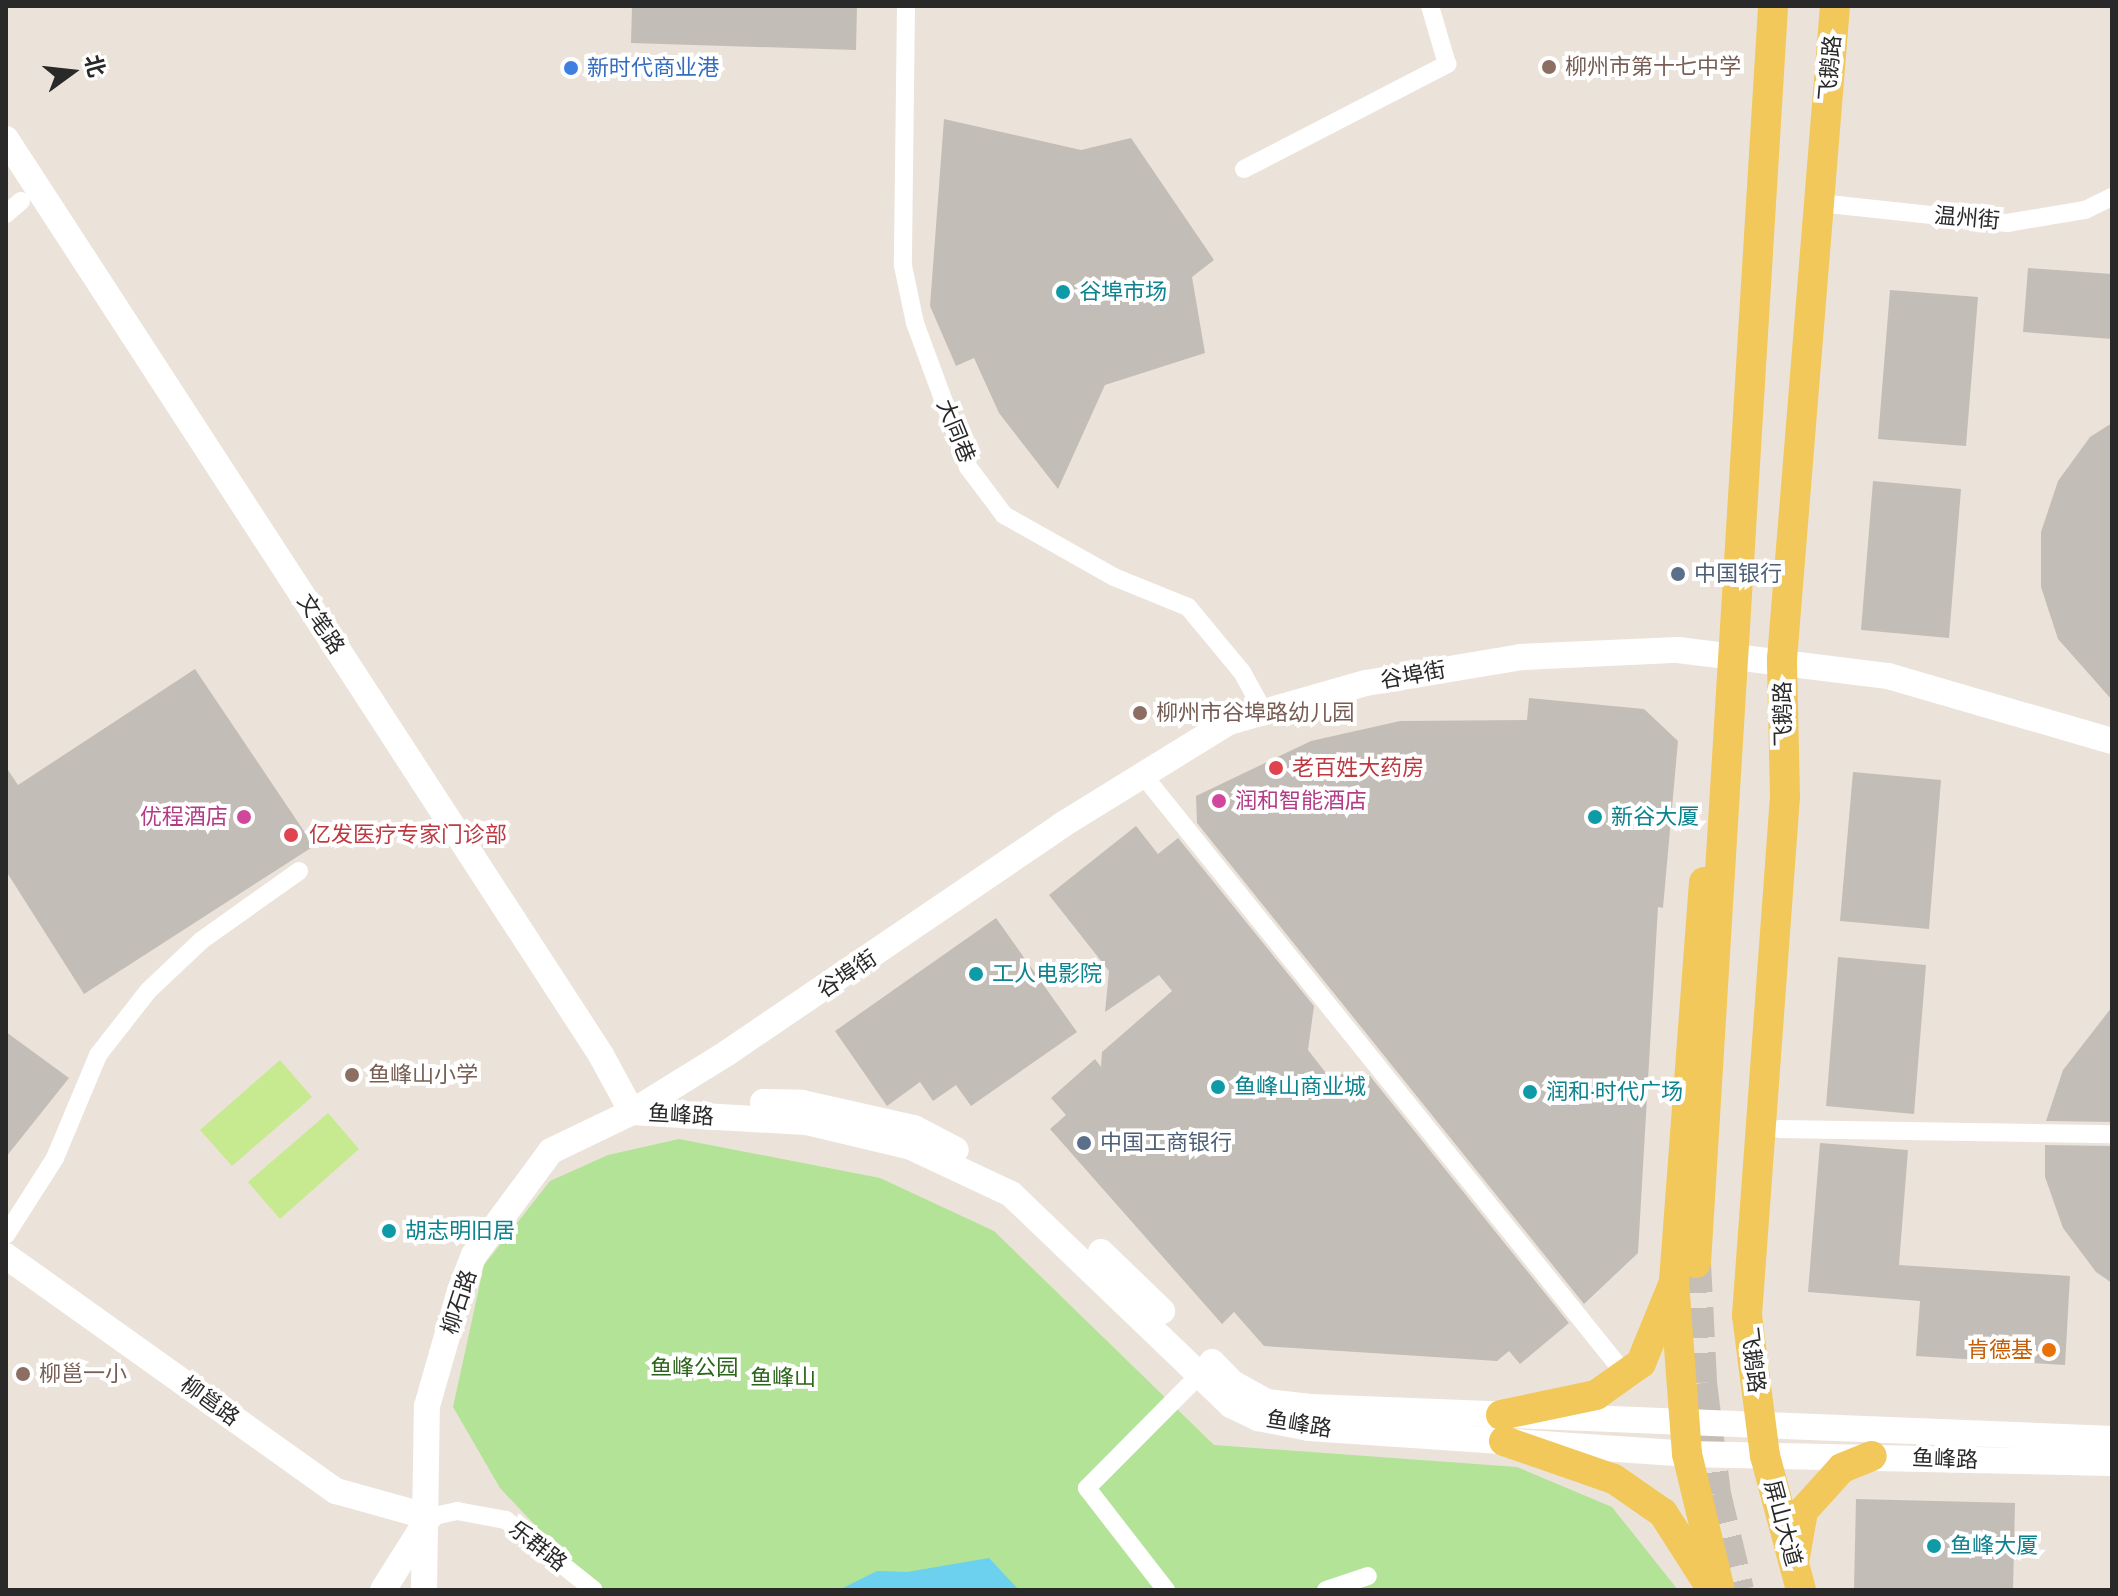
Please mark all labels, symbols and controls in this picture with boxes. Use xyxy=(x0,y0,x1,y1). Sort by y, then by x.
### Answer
north arrow xyxy=(32,32,112,112)
street label: 飞鹅路 xyxy=(1814,34,1846,102)
text: 北 xyxy=(79,52,112,80)
place label: 柳州市第十七中学 xyxy=(1565,54,1741,80)
place label: 新时代商业港 xyxy=(587,55,719,81)
marker: 柳州市第十七中学 xyxy=(1540,58,1558,76)
marker: 新时代商业港 xyxy=(562,59,580,77)
street label: 温州街 xyxy=(1933,202,2001,234)
place label: 谷埠市场 xyxy=(1079,279,1167,305)
marker: 谷埠市场 xyxy=(1054,283,1072,301)
street label: 大同巷 xyxy=(931,395,981,467)
place label: 中国银行 xyxy=(1694,561,1782,587)
marker: 中国银行 xyxy=(1669,565,1687,583)
street label: 文笔路 xyxy=(292,589,350,659)
street label: 谷埠街 xyxy=(1378,656,1448,694)
street label: 飞鹅路 xyxy=(1769,681,1797,747)
place label: 柳州市谷埠路幼儿园 xyxy=(1156,700,1354,726)
marker: 柳州市谷埠路幼儿园 xyxy=(1131,704,1149,722)
place label: 老百姓大药房 xyxy=(1292,755,1424,781)
marker: 老百姓大药房 xyxy=(1267,759,1285,777)
place label: 润和智能酒店 xyxy=(1235,788,1367,814)
marker: 润和智能酒店 xyxy=(1210,792,1228,810)
place label: 优程酒店 xyxy=(140,804,228,830)
place label: 新谷大厦 xyxy=(1611,804,1699,830)
marker: 优程酒店 xyxy=(235,808,253,826)
marker: 新谷大厦 xyxy=(1586,808,1604,826)
place label: 亿发医疗专家门诊部 xyxy=(309,822,507,848)
marker: 亿发医疗专家门诊部 xyxy=(280,824,302,846)
street label: 谷埠街 xyxy=(812,945,882,1003)
place label: 工人电影院 xyxy=(992,961,1102,987)
marker: 工人电影院 xyxy=(967,965,985,983)
place label: 鱼峰山小学 xyxy=(368,1062,478,1088)
marker: 鱼峰山小学 xyxy=(343,1066,361,1084)
place label: 鱼峰山商业城 xyxy=(1234,1074,1366,1100)
marker: 鱼峰山商业城 xyxy=(1209,1078,1227,1096)
place label: 润和·时代广场 xyxy=(1546,1079,1683,1105)
marker: 润和·时代广场 xyxy=(1521,1083,1539,1101)
street label: 鱼峰路 xyxy=(647,1100,715,1130)
place label: 中国工商银行 xyxy=(1100,1130,1232,1156)
marker: 中国工商银行 xyxy=(1075,1134,1093,1152)
place label: 胡志明旧居 xyxy=(405,1218,515,1244)
marker: 胡志明旧居 xyxy=(380,1222,398,1240)
street label: 柳石路 xyxy=(436,1267,482,1337)
street label: 飞鹅路 xyxy=(1736,1326,1770,1394)
place label: 肯德基 xyxy=(1967,1337,2033,1363)
marker: 肯德基 xyxy=(2040,1341,2058,1359)
park label: 鱼峰公园 xyxy=(650,1355,738,1381)
place label: 柳邕一小 xyxy=(39,1361,127,1387)
marker: 柳邕一小 xyxy=(14,1365,32,1383)
park label: 鱼峰山 xyxy=(750,1365,816,1391)
street label: 柳邕路 xyxy=(176,1371,244,1431)
street label: 鱼峰路 xyxy=(1264,1406,1334,1442)
street label: 鱼峰路 xyxy=(1912,1445,1978,1473)
street label: 屏山大道 xyxy=(1759,1477,1807,1569)
street label: 乐群路 xyxy=(504,1515,572,1577)
place label: 鱼峰大厦 xyxy=(1950,1533,2038,1559)
marker: 鱼峰大厦 xyxy=(1925,1537,1943,1555)

